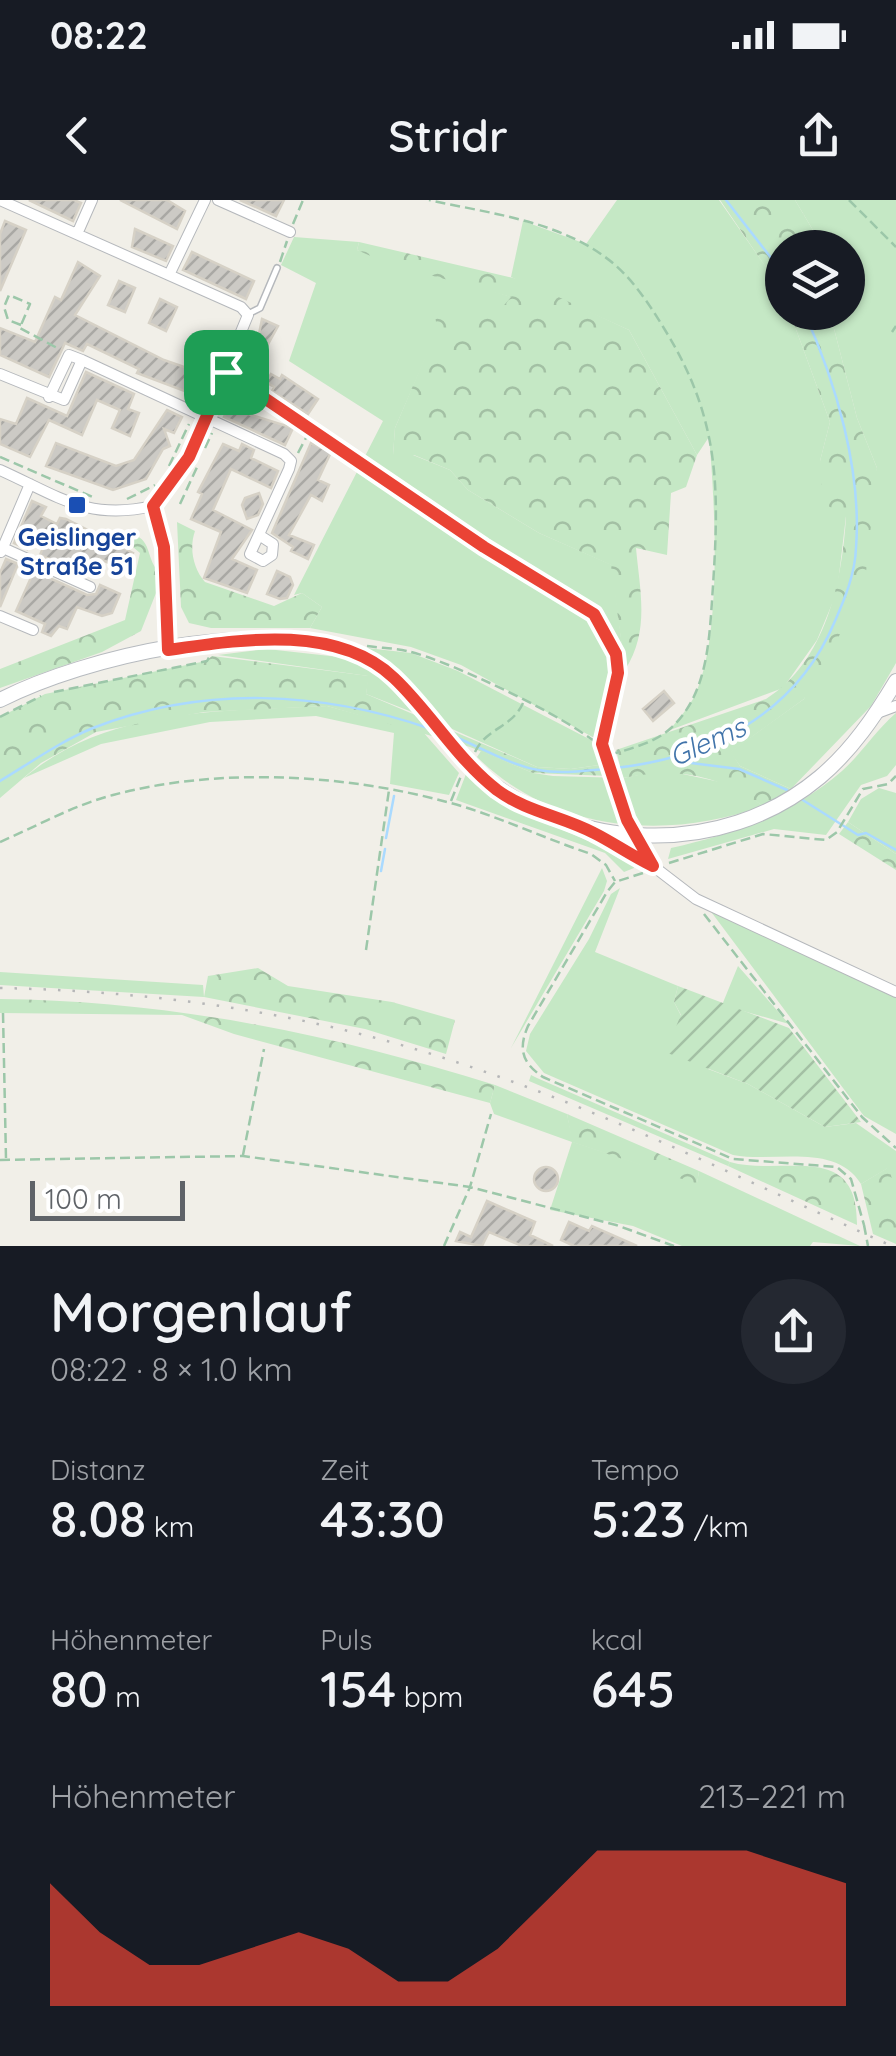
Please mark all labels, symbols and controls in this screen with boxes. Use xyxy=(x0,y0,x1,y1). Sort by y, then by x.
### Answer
text: 08:22 xyxy=(50,11,148,59)
text: Stridr xyxy=(388,107,508,163)
icon: back xyxy=(50,108,105,163)
icon: share xyxy=(791,108,846,163)
map controls xyxy=(765,230,865,330)
button: layers xyxy=(765,230,865,330)
pin xyxy=(184,330,269,415)
icon: arrive xyxy=(199,345,254,400)
marker: Geislinger Straße 51 xyxy=(66,494,88,516)
place label: Geislinger Straße 51 xyxy=(18,521,136,581)
water label: Glems xyxy=(663,708,752,773)
scale bar xyxy=(30,1176,185,1220)
text: 100 m xyxy=(45,1181,122,1216)
text: Morgenlauf xyxy=(50,1277,352,1346)
button: share xyxy=(741,1279,846,1384)
text: 08:22 · 8 × 1.0 km xyxy=(50,1349,293,1389)
text: Distanz xyxy=(50,1452,145,1487)
text: Zeit xyxy=(320,1452,370,1487)
text: Tempo xyxy=(591,1452,679,1487)
text: 8.08 xyxy=(50,1487,146,1550)
text: 43:30 xyxy=(320,1487,445,1550)
text: 5:23 xyxy=(591,1487,686,1550)
text: km xyxy=(146,1509,194,1544)
text: /km xyxy=(686,1509,749,1544)
text: Höhenmeter xyxy=(50,1622,212,1657)
text: Puls xyxy=(320,1622,372,1657)
text: kcal xyxy=(591,1622,643,1657)
text: 80 xyxy=(50,1657,108,1720)
text: 154 xyxy=(320,1657,396,1720)
text: 645 xyxy=(591,1657,675,1720)
text: m xyxy=(108,1679,141,1714)
text: bpm xyxy=(396,1679,463,1714)
text: Höhenmeter xyxy=(50,1776,235,1816)
text: 213–221 m xyxy=(698,1776,846,1816)

